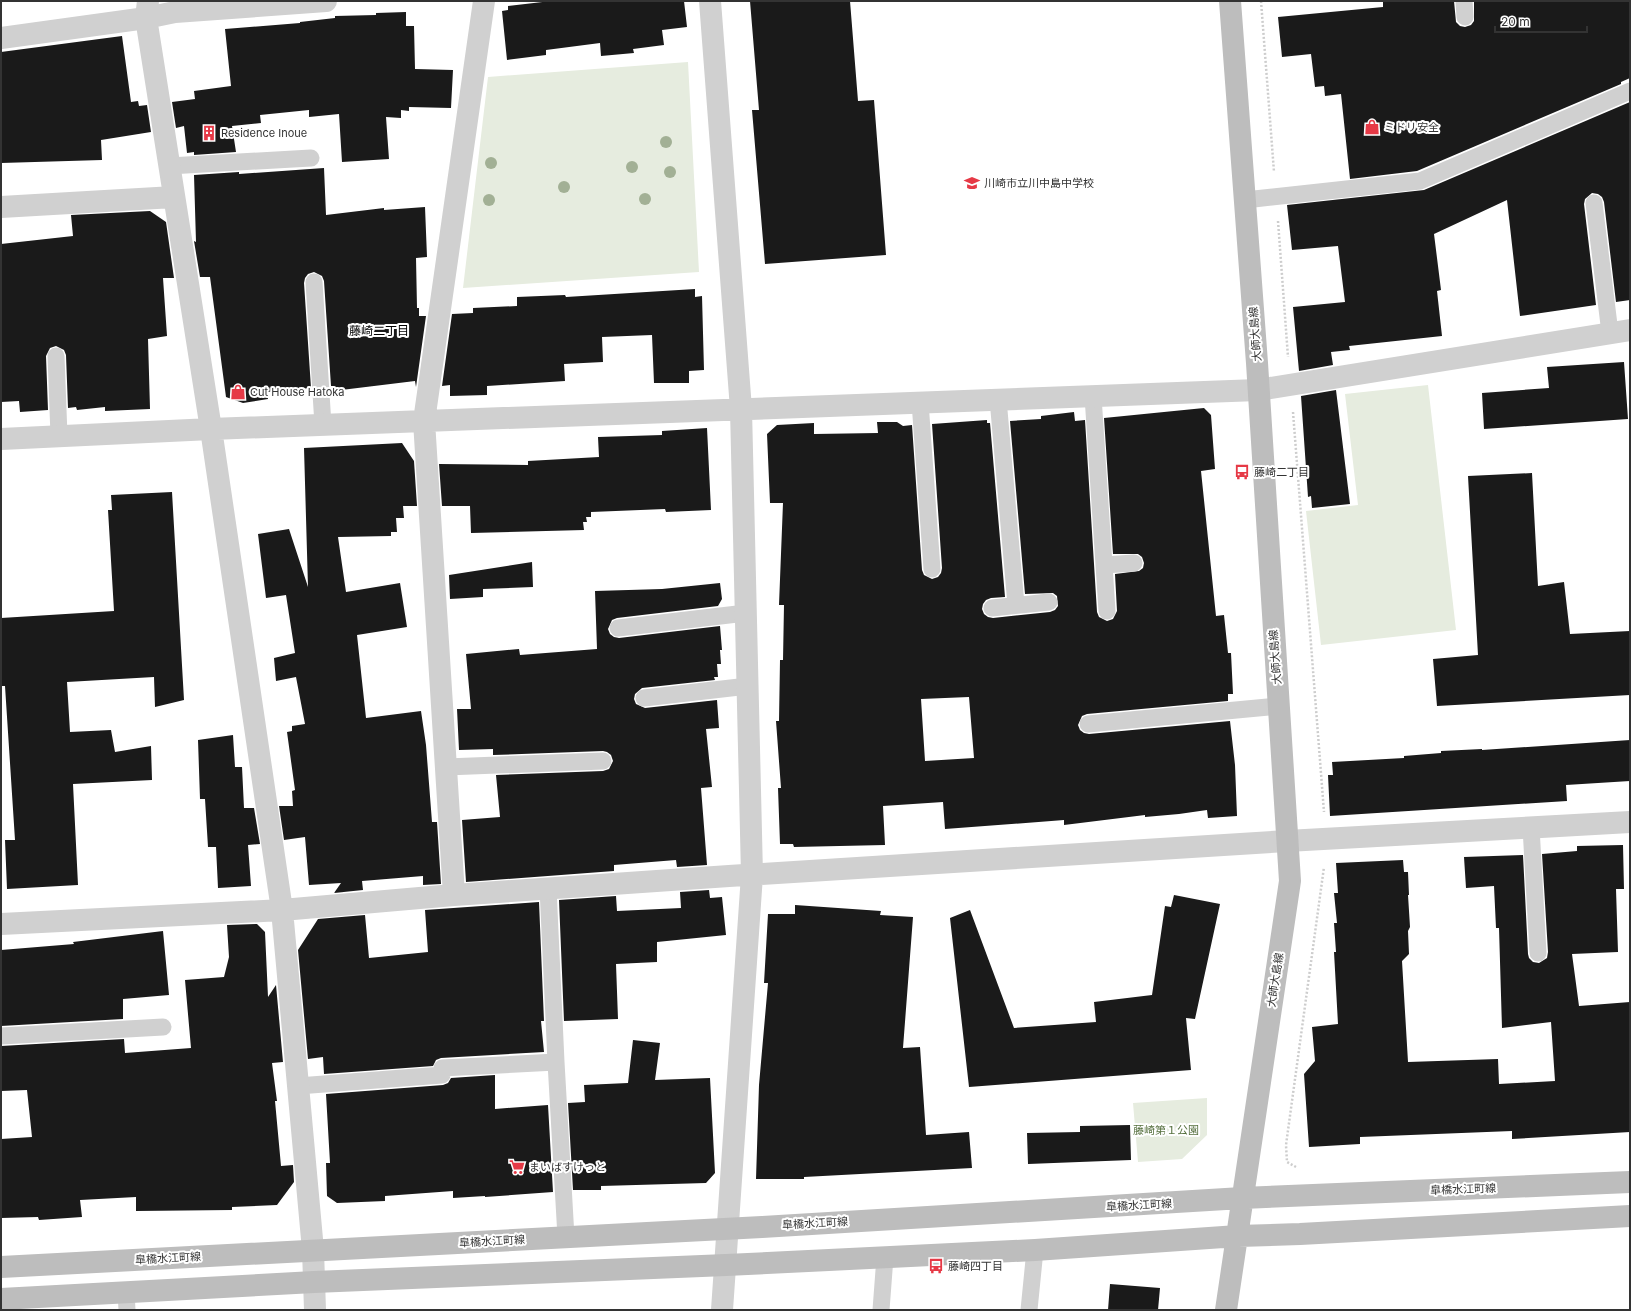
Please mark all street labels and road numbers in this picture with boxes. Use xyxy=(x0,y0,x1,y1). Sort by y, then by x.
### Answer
street label: 大師大島線 xyxy=(1246,306,1264,362)
street label: 大師大島線 xyxy=(1266,629,1284,685)
street label: 大師大島線 xyxy=(1264,952,1286,1008)
street label: 皐橋水江町線 xyxy=(1430,1181,1496,1197)
street label: 皐橋水江町線 xyxy=(1106,1196,1172,1214)
street label: 皐橋水江町線 xyxy=(782,1214,848,1232)
street label: 皐橋水江町線 xyxy=(459,1232,525,1250)
street label: 皐橋水江町線 xyxy=(135,1249,201,1267)

